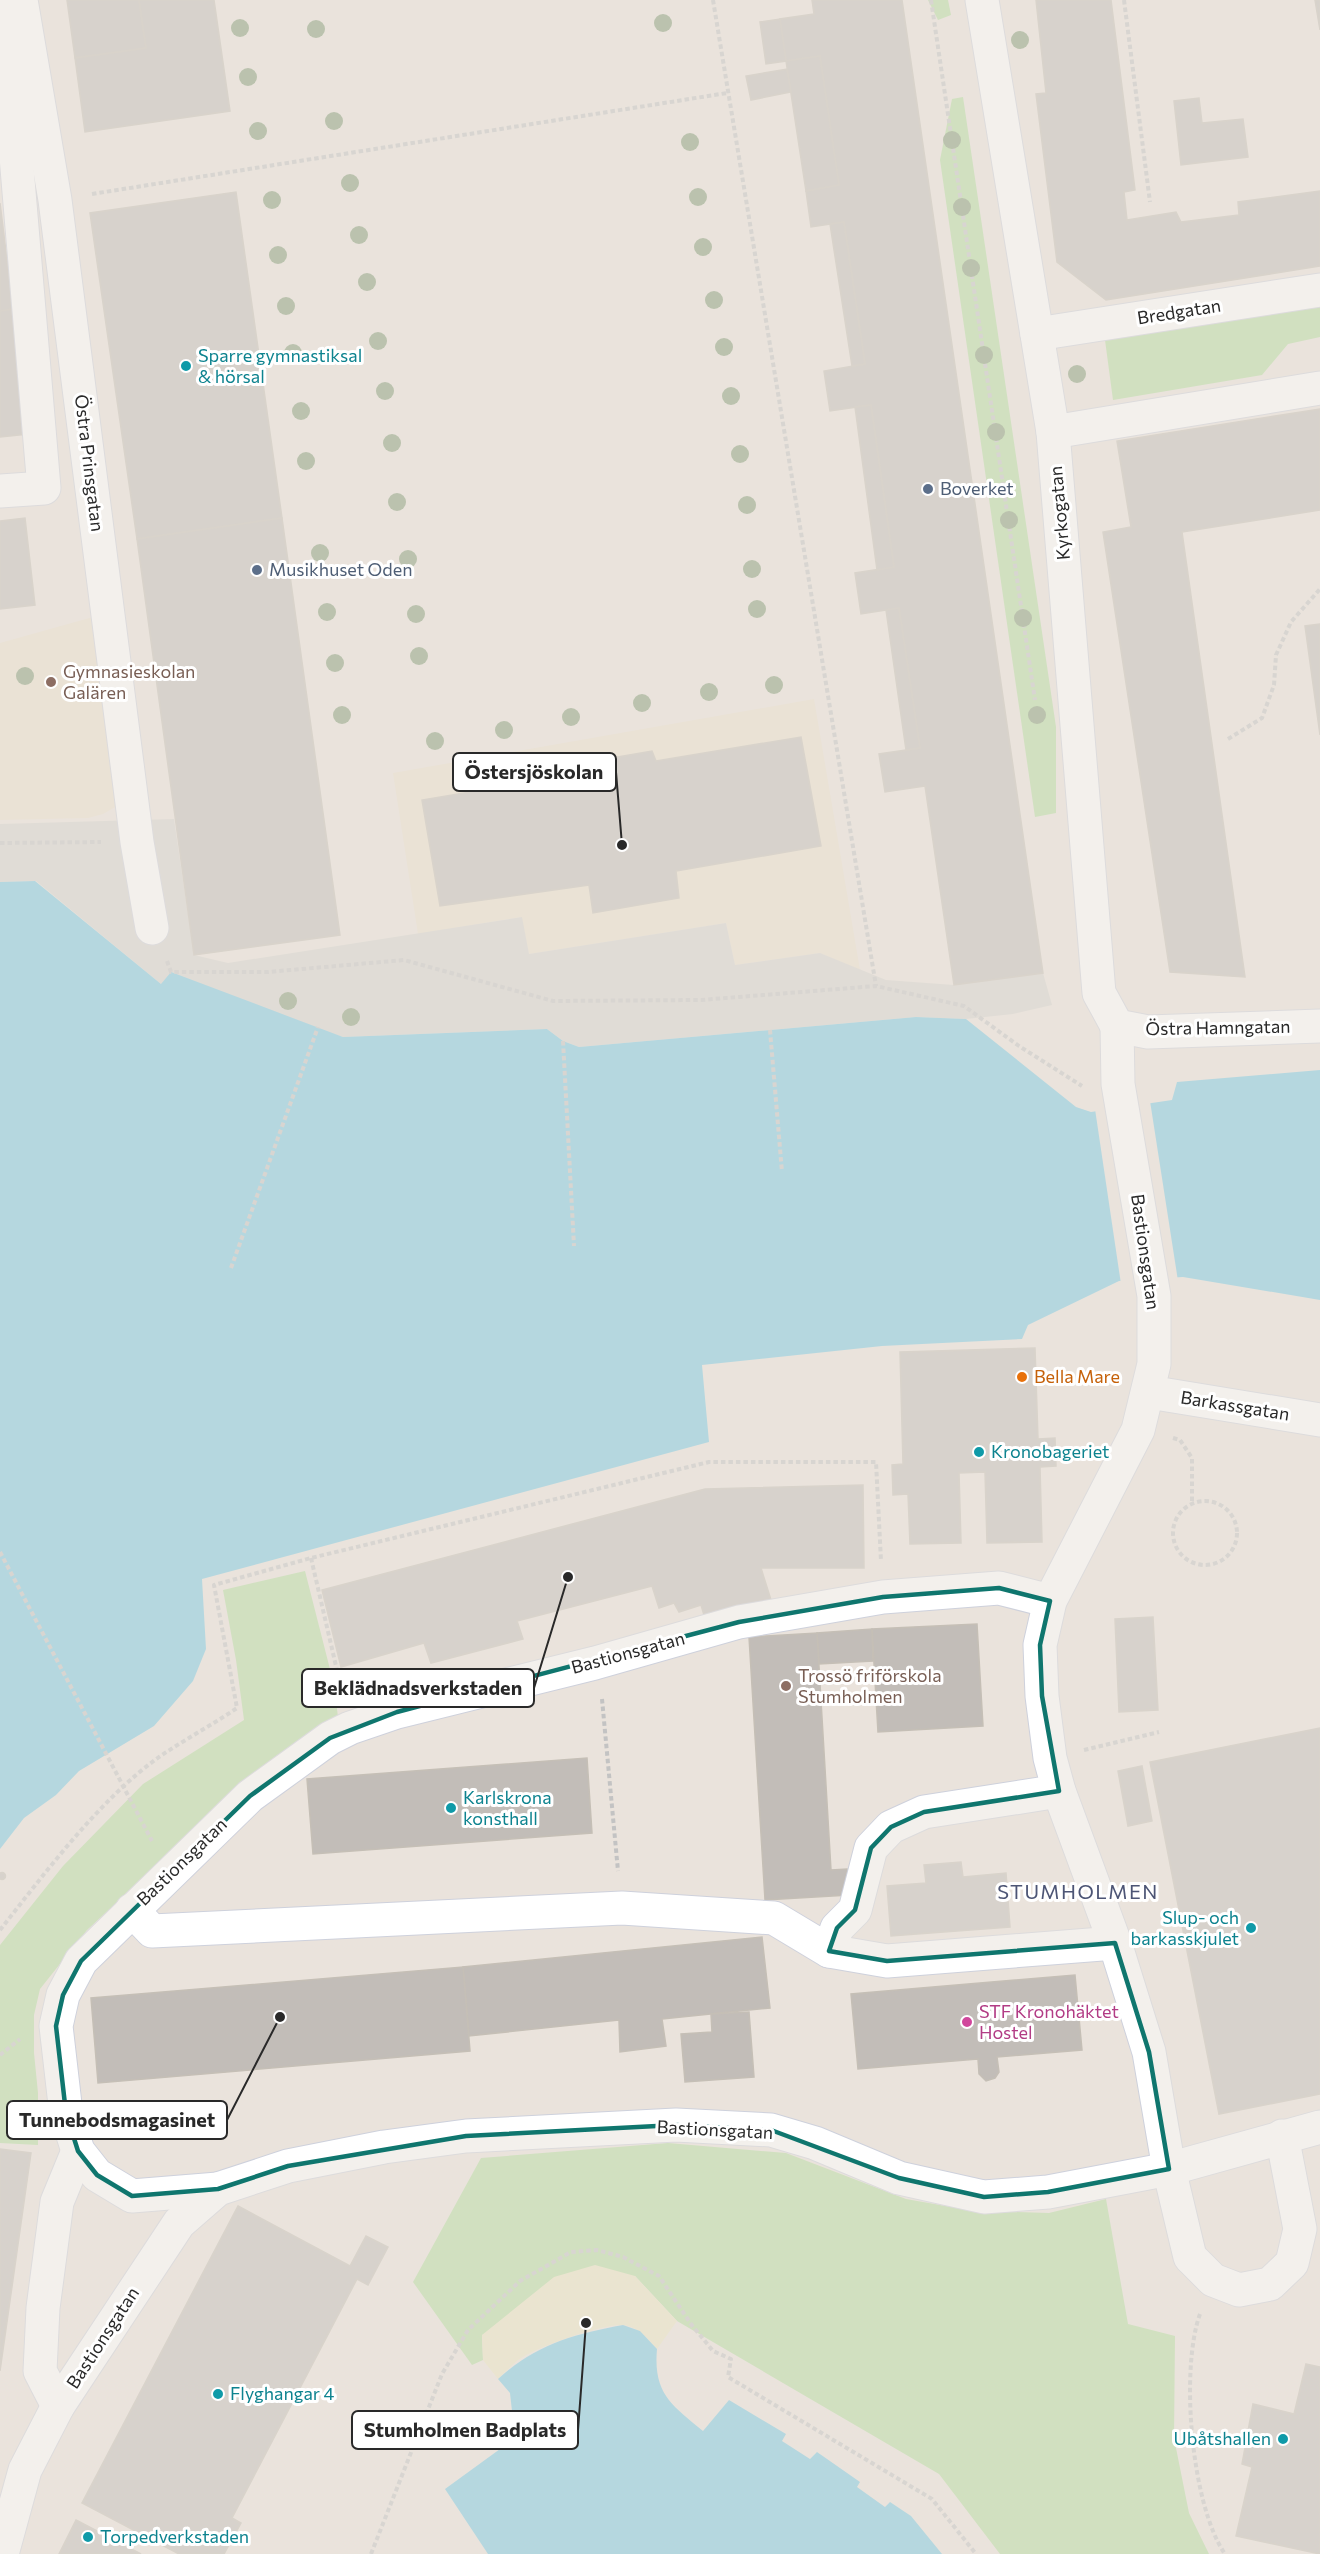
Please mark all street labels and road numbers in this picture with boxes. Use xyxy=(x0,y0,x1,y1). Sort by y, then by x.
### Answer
street label: Bredgatan xyxy=(1135,294,1222,328)
street label: Östra Prinsgatan xyxy=(71,393,109,533)
street label: Kyrkogatan xyxy=(1044,465,1074,561)
street label: Östra Hamngatan xyxy=(1145,1015,1291,1039)
street label: Bastionsgatan xyxy=(1127,1193,1165,1311)
street label: Barkassgatan xyxy=(1179,1386,1291,1424)
street label: Bastionsgatan xyxy=(569,1626,687,1678)
street label: Bastionsgatan xyxy=(132,1813,231,1910)
street label: Bastionsgatan xyxy=(656,2115,774,2143)
street label: Bastionsgatan xyxy=(61,2283,143,2392)

